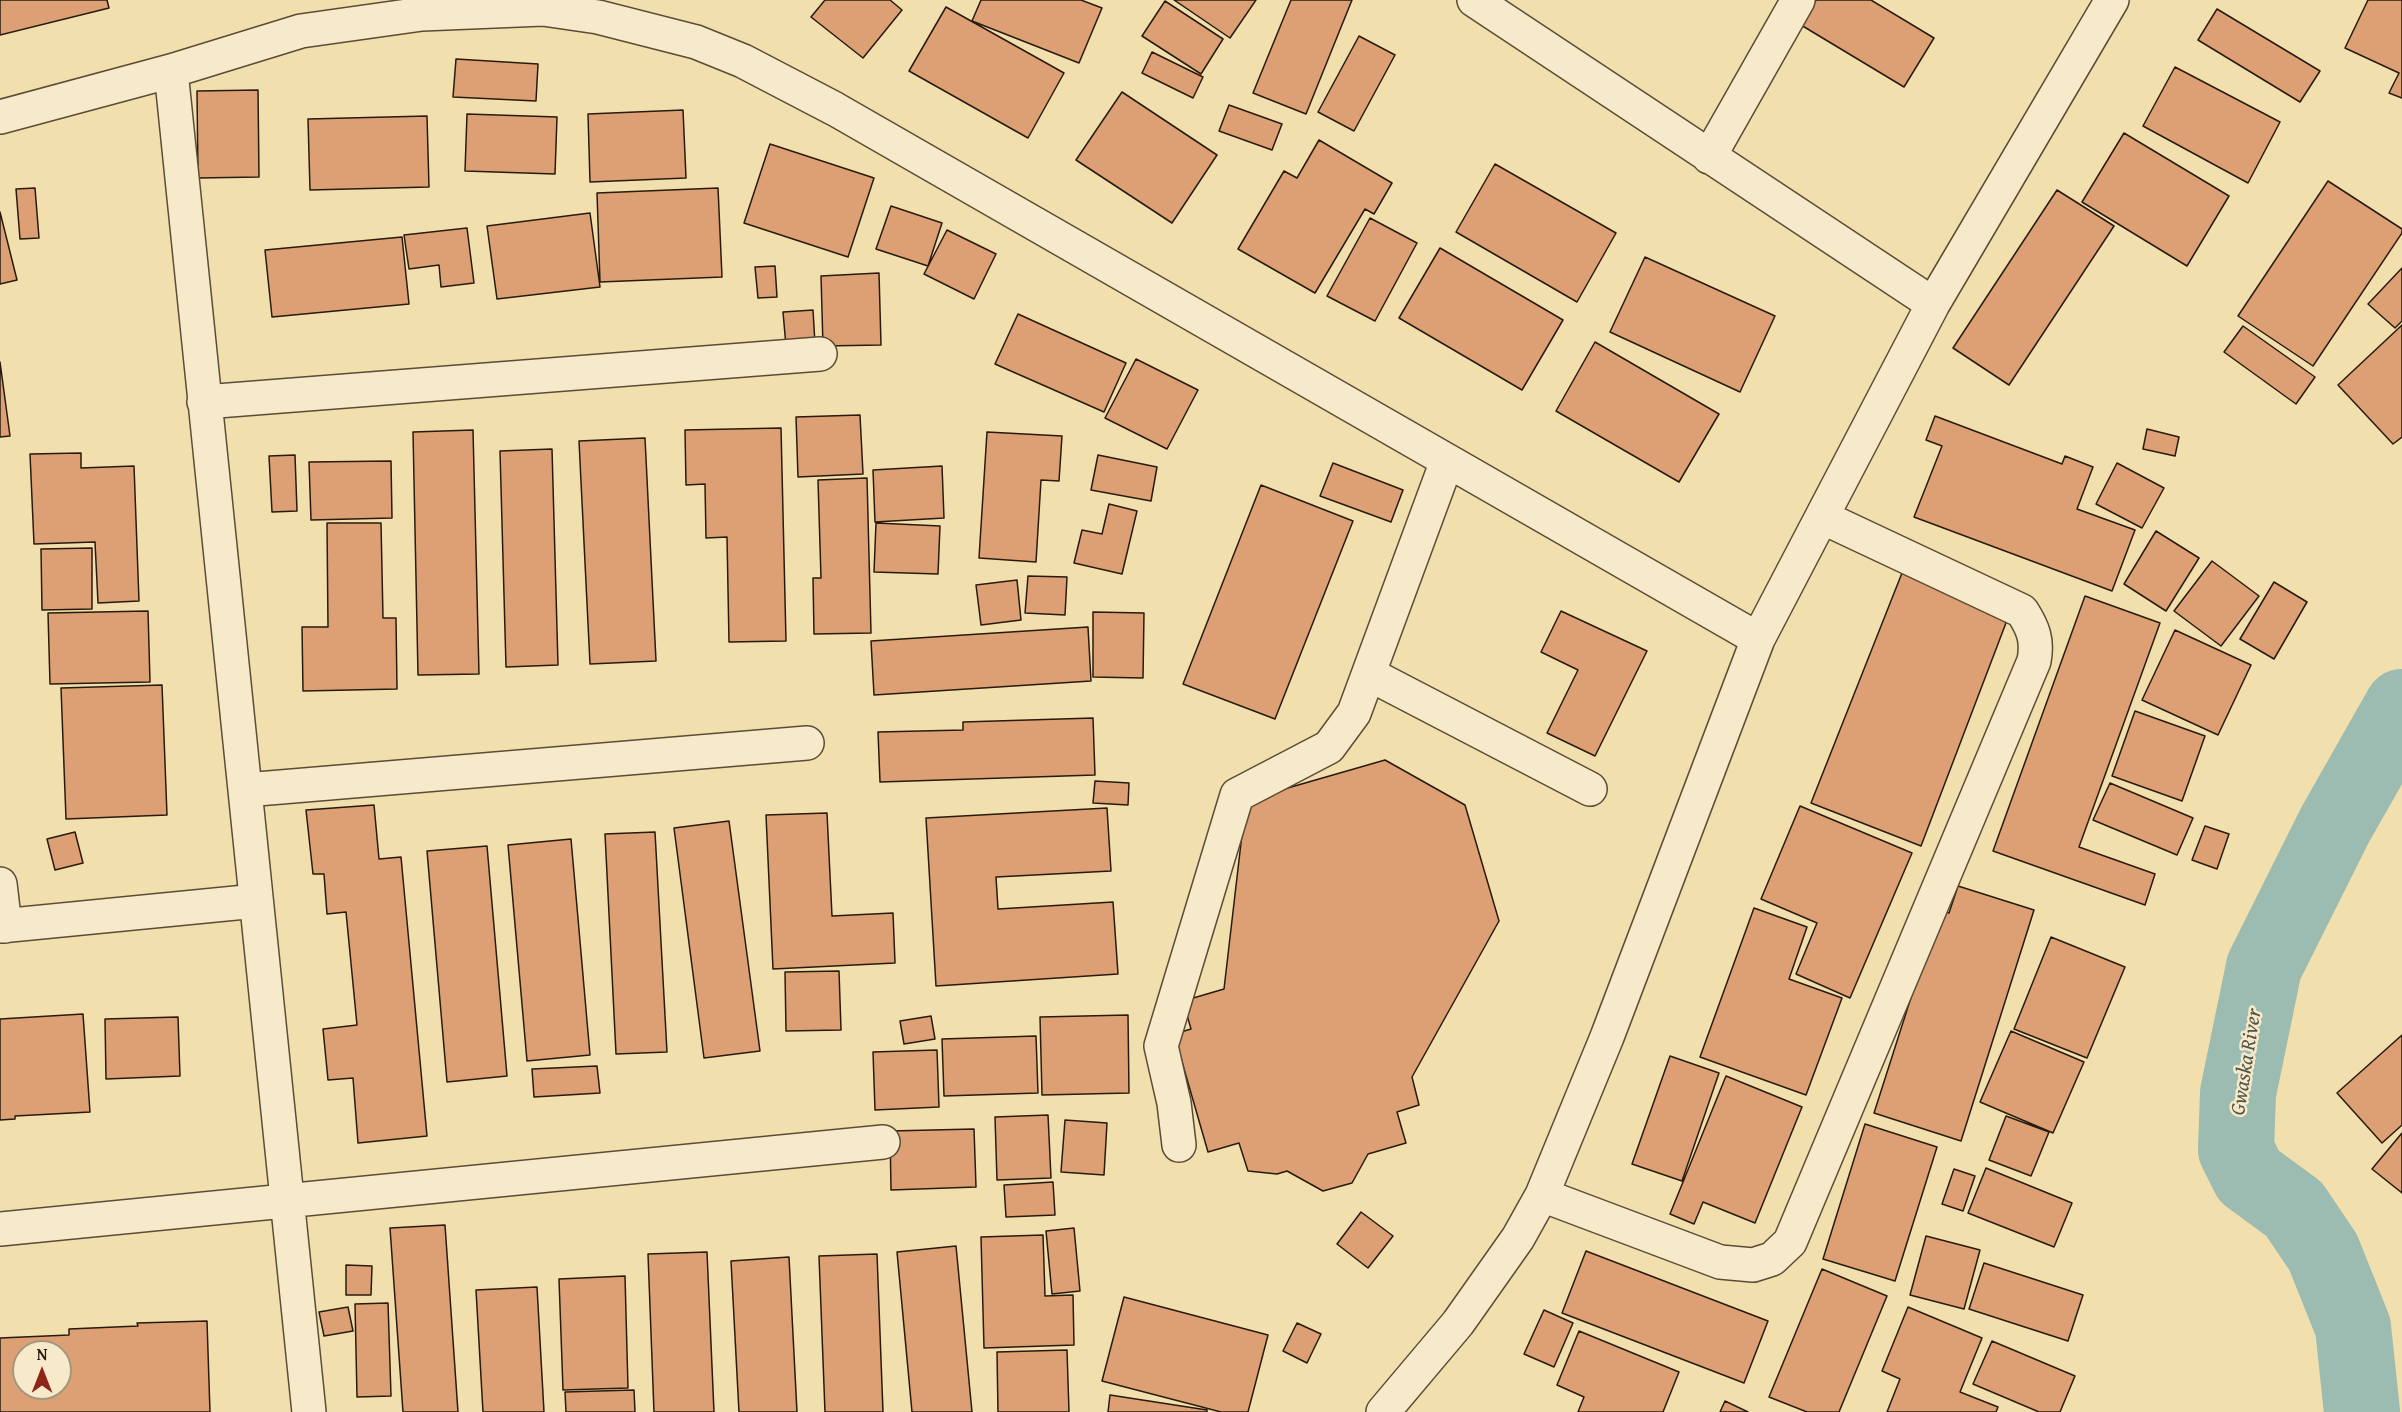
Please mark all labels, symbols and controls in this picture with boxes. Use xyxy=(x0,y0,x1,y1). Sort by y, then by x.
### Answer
water label: Gwaska River xyxy=(2226,1007,2268,1117)
north arrow xyxy=(12,1340,72,1400)
text: N xyxy=(37,1342,47,1366)

